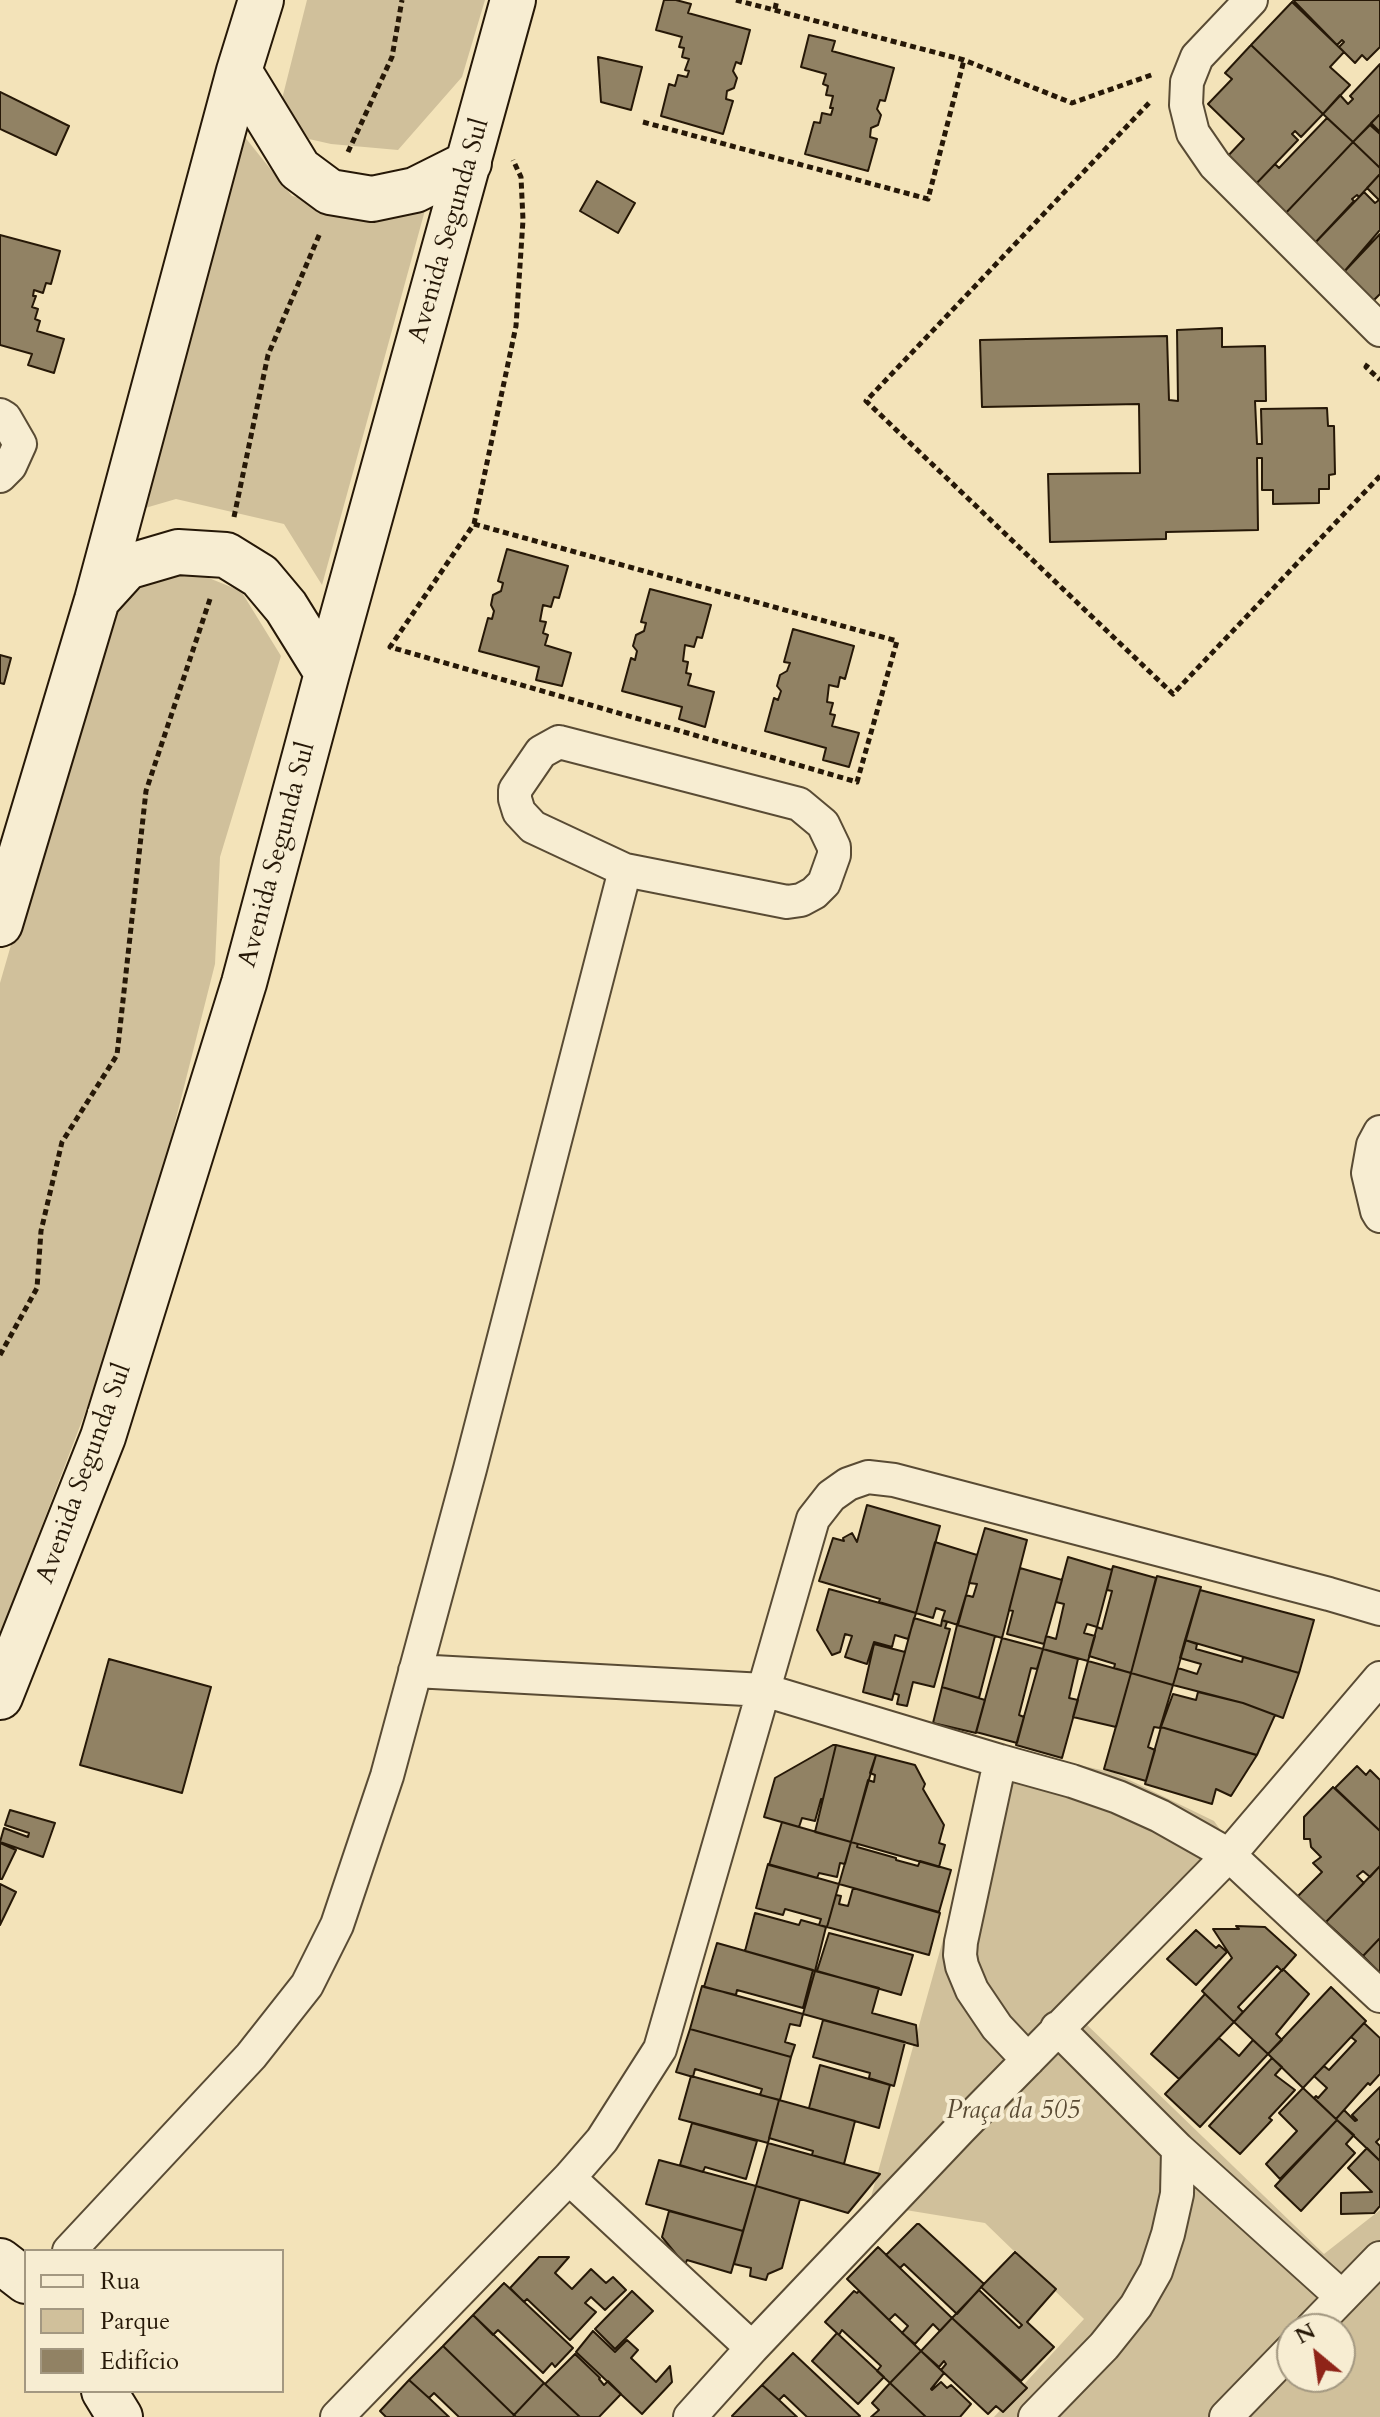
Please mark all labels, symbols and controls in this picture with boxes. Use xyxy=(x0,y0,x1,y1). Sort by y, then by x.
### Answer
street label: Avenida Segunda Sul xyxy=(403,115,497,347)
street label: Avenida Segunda Sul xyxy=(233,739,323,971)
street label: Avenida Segunda Sul xyxy=(31,1360,139,1588)
park label: Praça da 505 xyxy=(946,2096,1080,2128)
legend xyxy=(24,2249,284,2393)
text: Rua xyxy=(100,2265,140,2298)
text: Parque xyxy=(100,2305,170,2338)
north arrow xyxy=(1276,2313,1356,2393)
text: N xyxy=(1290,2316,1321,2352)
text: Edifício xyxy=(100,2345,179,2378)

